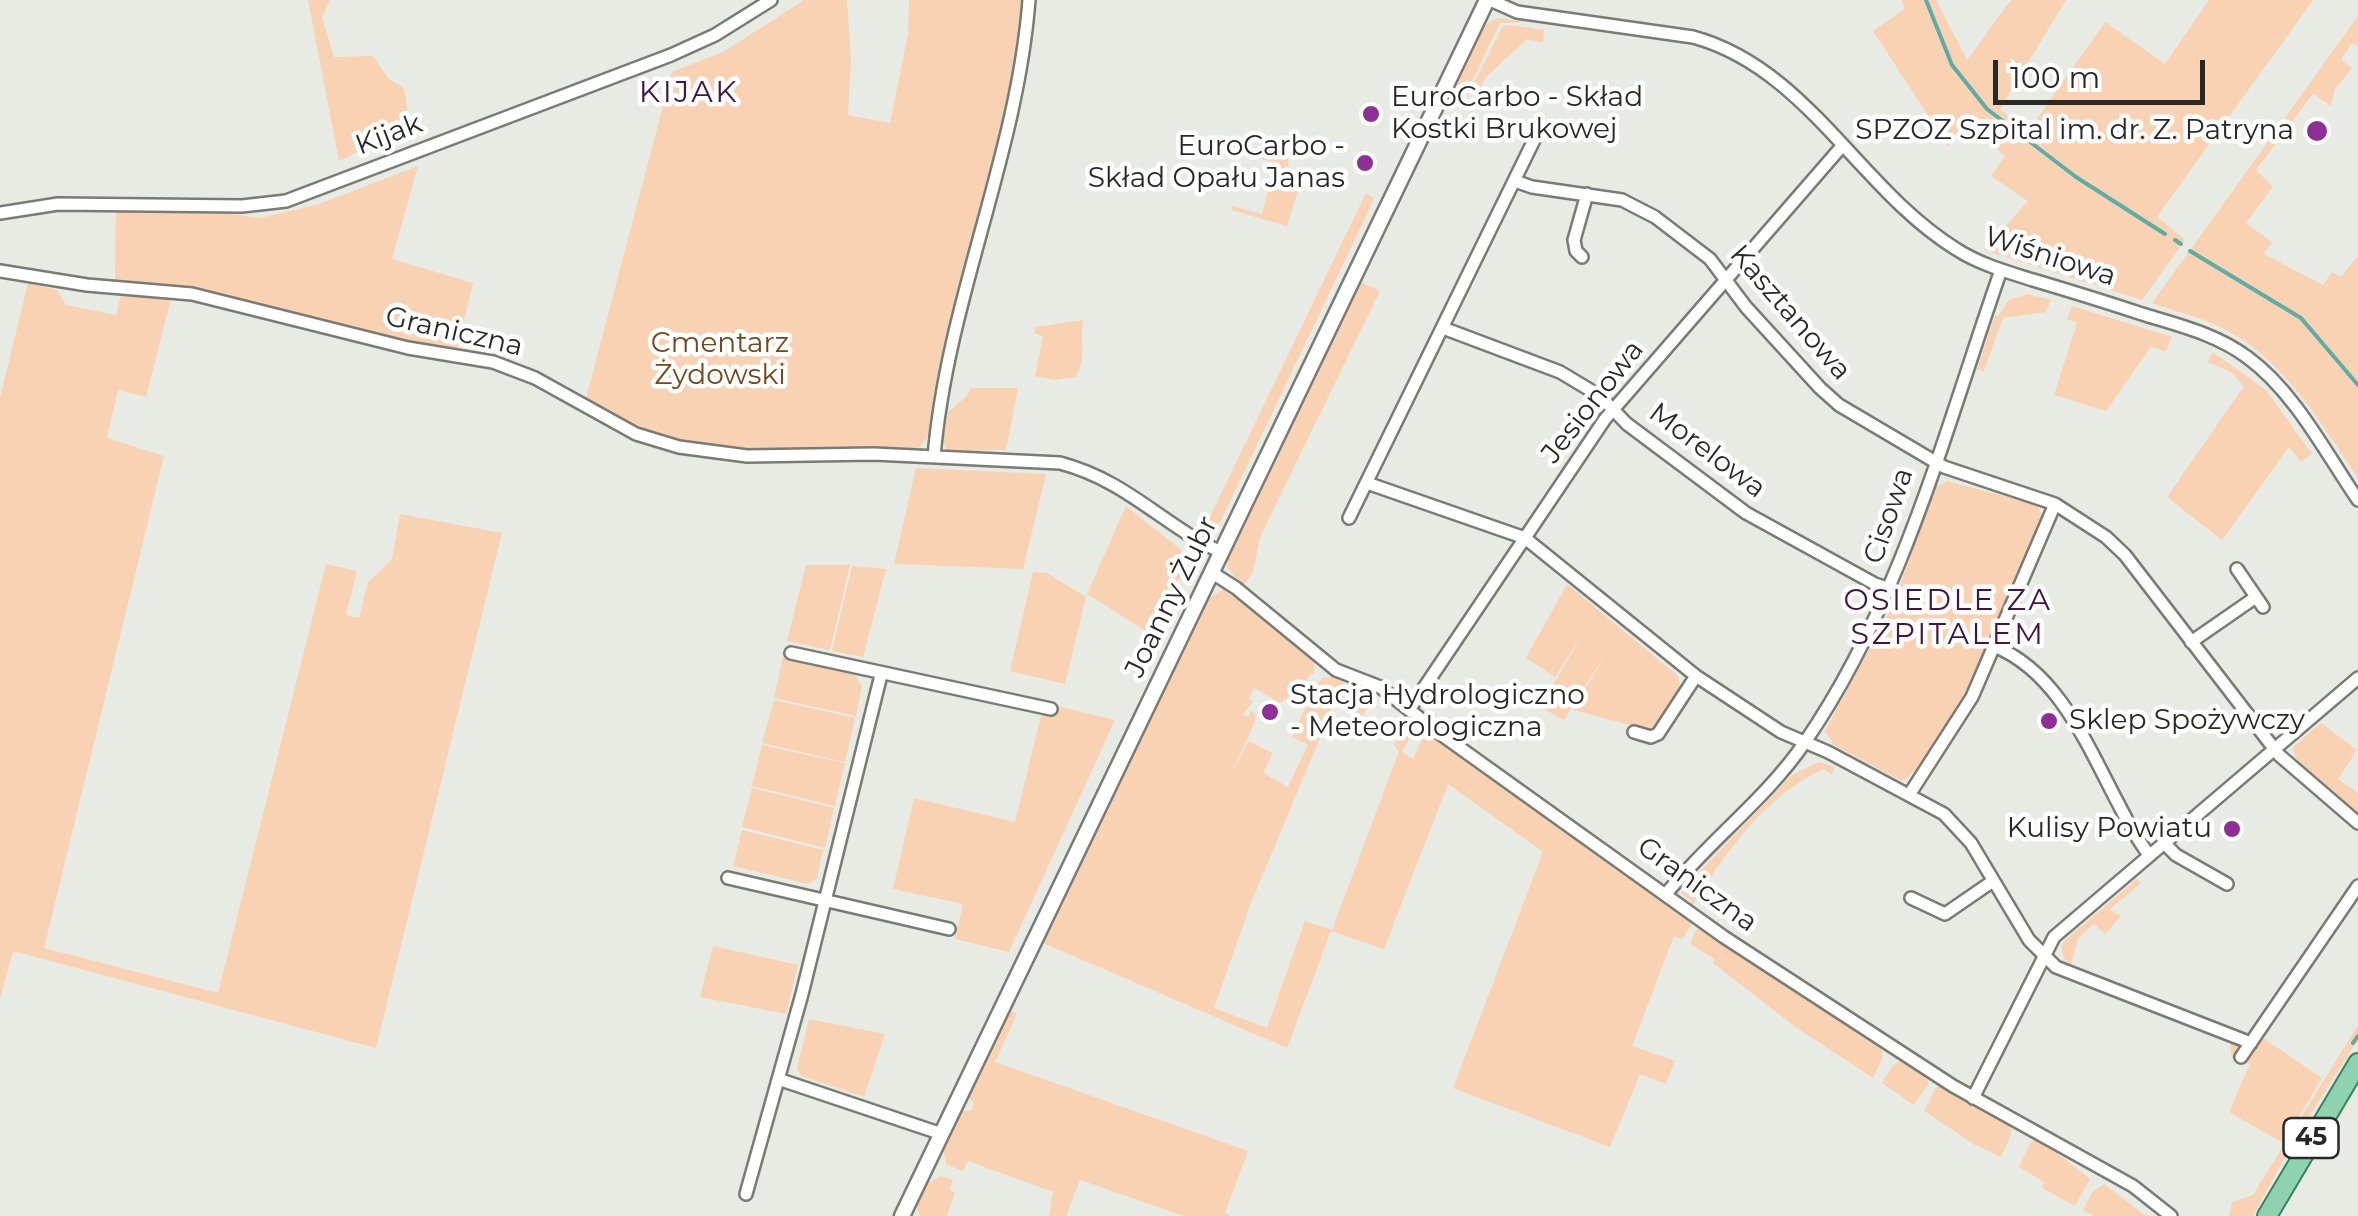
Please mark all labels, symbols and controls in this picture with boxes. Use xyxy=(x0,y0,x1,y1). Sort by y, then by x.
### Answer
scale bar xyxy=(1998,40,2210,102)
text: 100 m xyxy=(2010,59,2100,96)
district label: KIJAK xyxy=(639,75,739,111)
place label: EuroCarbo - Skład Kostki Brukowej xyxy=(1391,81,1643,147)
marker: EuroCarbo - Skład Kostki Brukowej xyxy=(1360,103,1382,125)
street label: Kijak xyxy=(351,107,427,163)
place label: SPZOZ Szpital im. dr. Z. Patryna xyxy=(1855,114,2294,148)
marker: SPZOZ Szpital im. dr. Z. Patryna xyxy=(2304,118,2330,144)
place label: EuroCarbo - Skład Opału Janas xyxy=(1088,130,1345,196)
marker: EuroCarbo - Skład Opału Janas xyxy=(1354,152,1376,174)
street label: Wiśniowa xyxy=(1980,220,2120,294)
street label: Kasztanowa xyxy=(1722,239,1858,387)
street label: Graniczna xyxy=(382,300,526,364)
park label: Cmentarz Żydowski xyxy=(651,327,789,393)
street label: Jesionowa xyxy=(1535,334,1651,470)
street label: Morelowa xyxy=(1642,396,1772,506)
street label: Cisowa xyxy=(1857,464,1921,568)
street label: Joanny Żubr xyxy=(1119,511,1225,683)
district label: OSIEDLE ZA SZPITALEM xyxy=(1843,583,2053,654)
place label: Stacja Hydrologiczno - Meteorologiczna xyxy=(1290,679,1585,745)
marker: Stacja Hydrologiczno - Meteorologiczna xyxy=(1259,701,1281,723)
place label: Sklep Spożywczy xyxy=(2069,704,2305,738)
marker: Sklep Spożywczy xyxy=(2038,710,2060,732)
place label: Kulisy Powiatu xyxy=(2007,812,2212,846)
marker: Kulisy Powiatu xyxy=(2221,818,2243,840)
street label: Graniczna xyxy=(1630,830,1764,940)
road number: 45 xyxy=(2284,1118,2338,1158)

